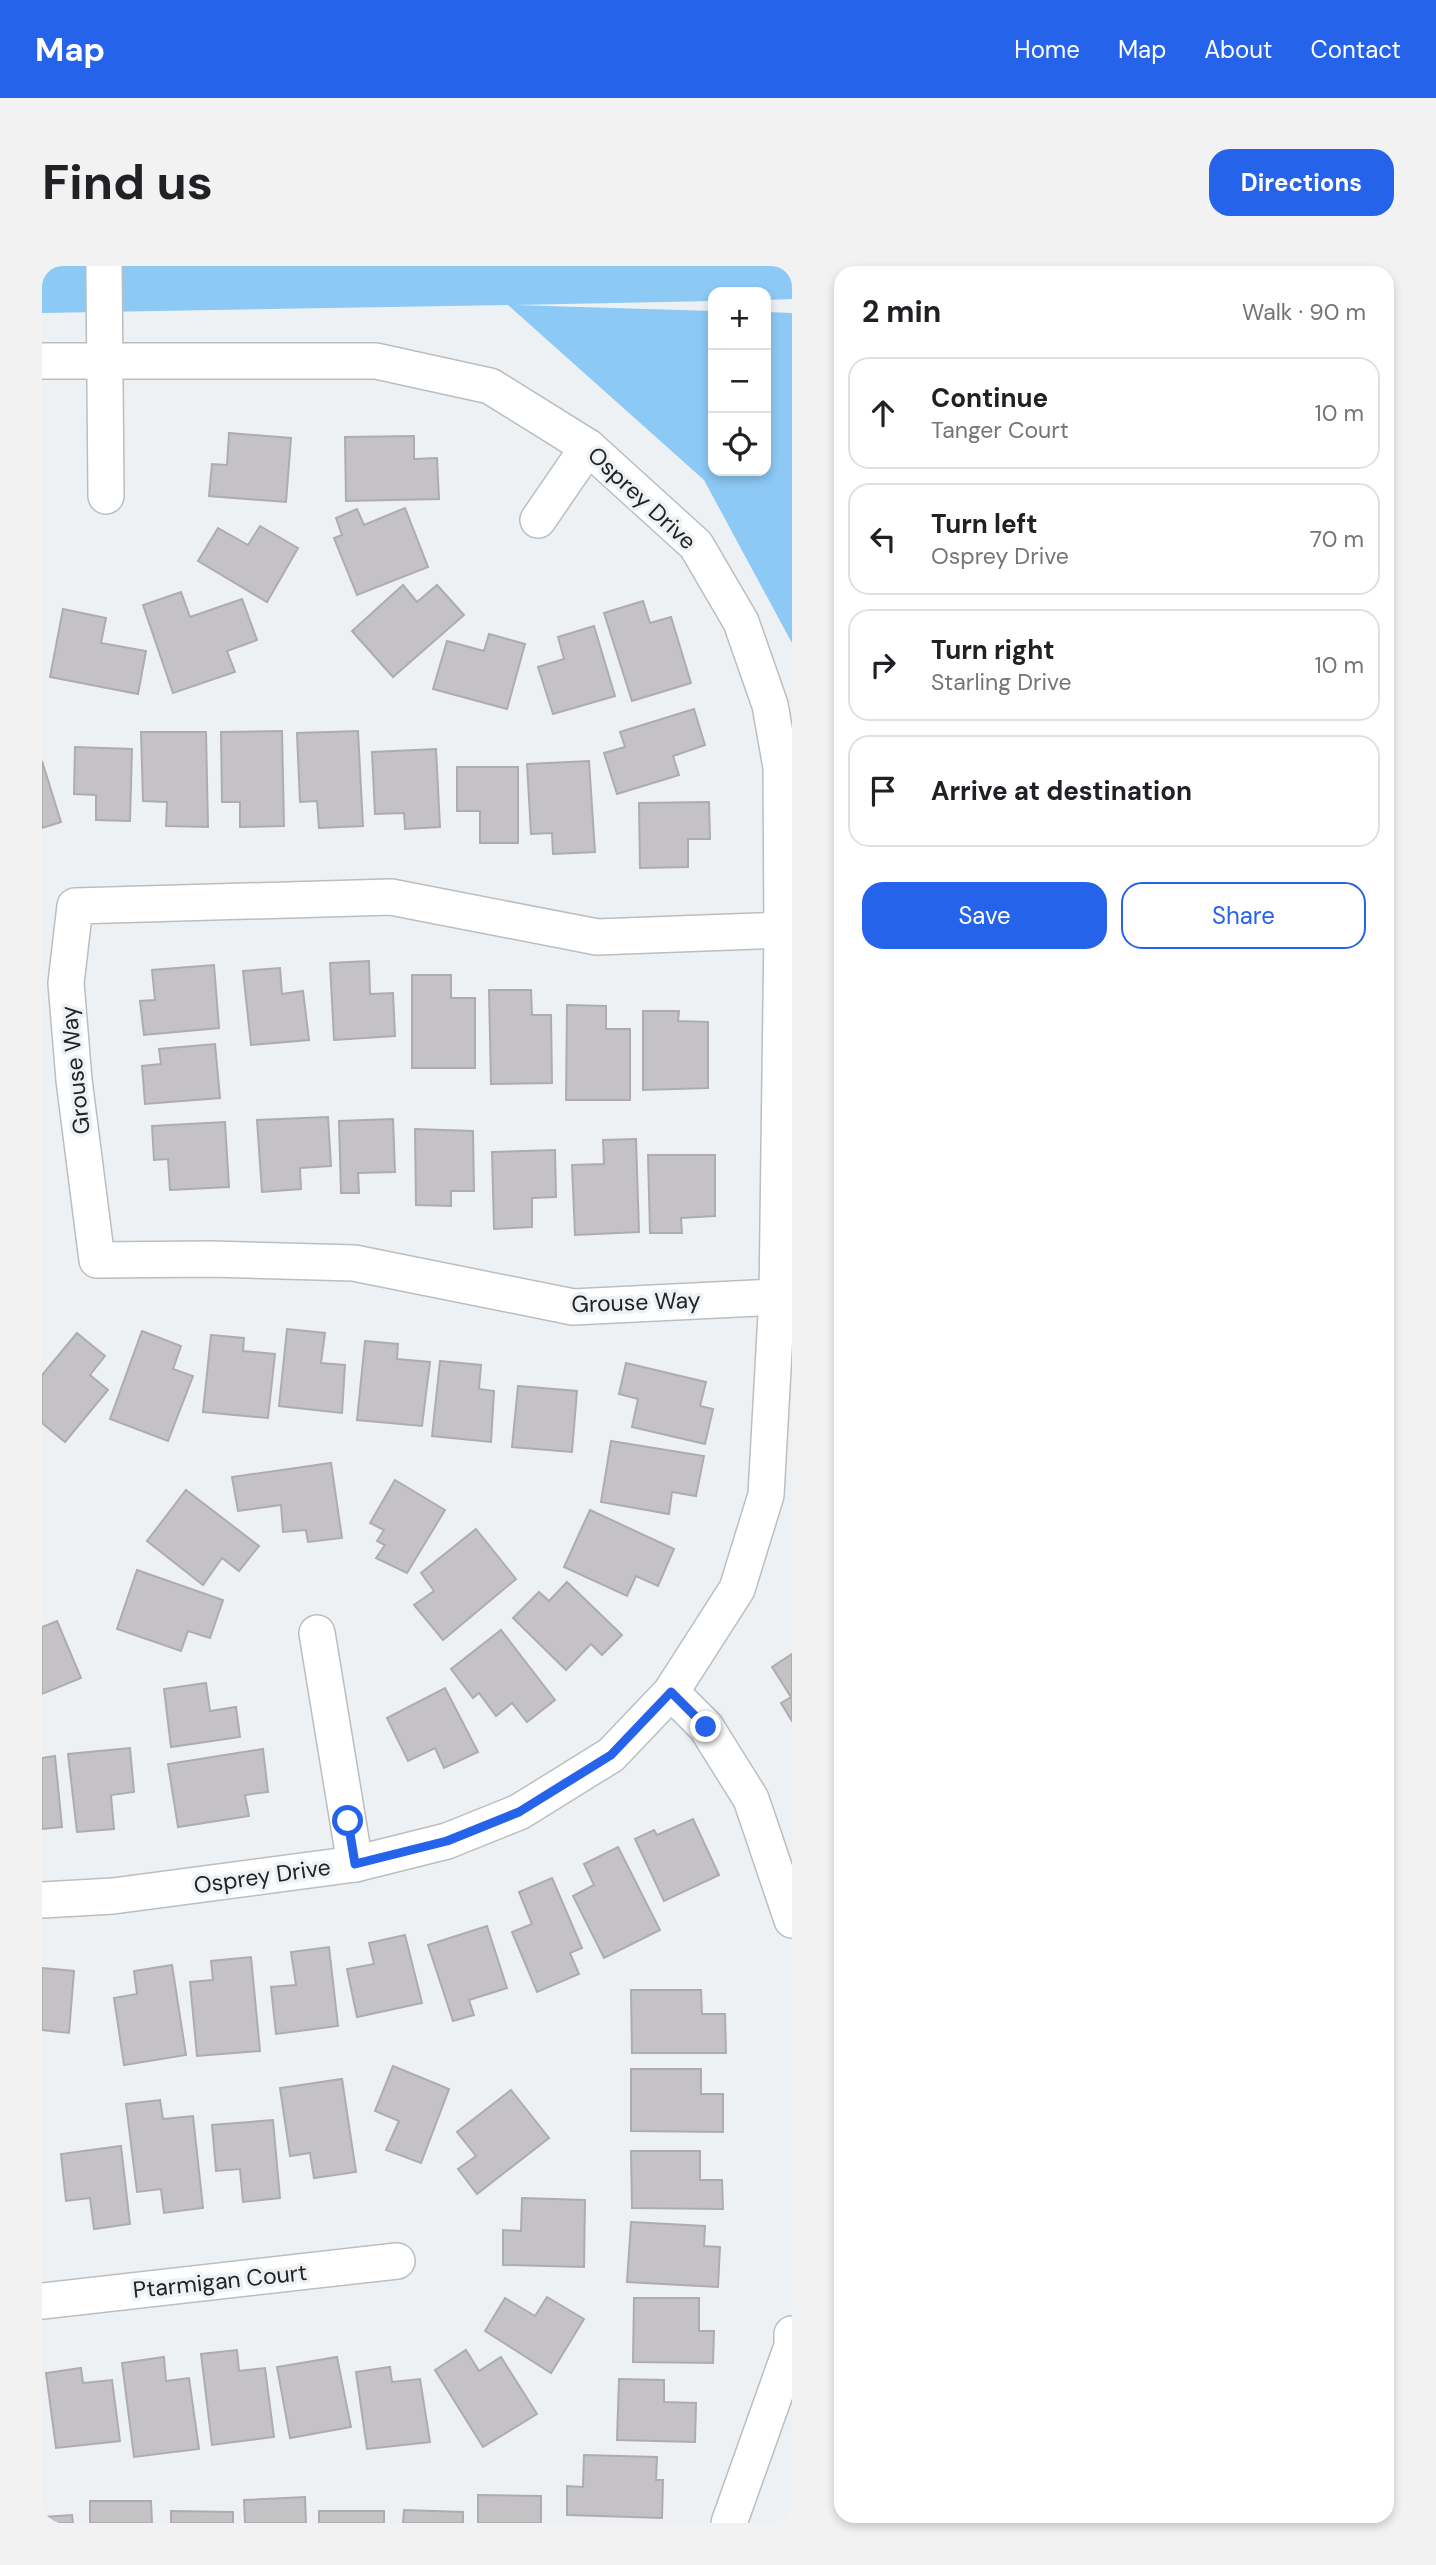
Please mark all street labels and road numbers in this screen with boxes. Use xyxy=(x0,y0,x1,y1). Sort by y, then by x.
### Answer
street label: Osprey Drive xyxy=(581,440,703,556)
street label: Grouse Way xyxy=(53,1004,97,1136)
street label: Grouse Way xyxy=(571,1285,701,1319)
street label: Osprey Drive xyxy=(192,1852,332,1900)
street label: Ptarmigan Court xyxy=(131,2257,309,2305)

